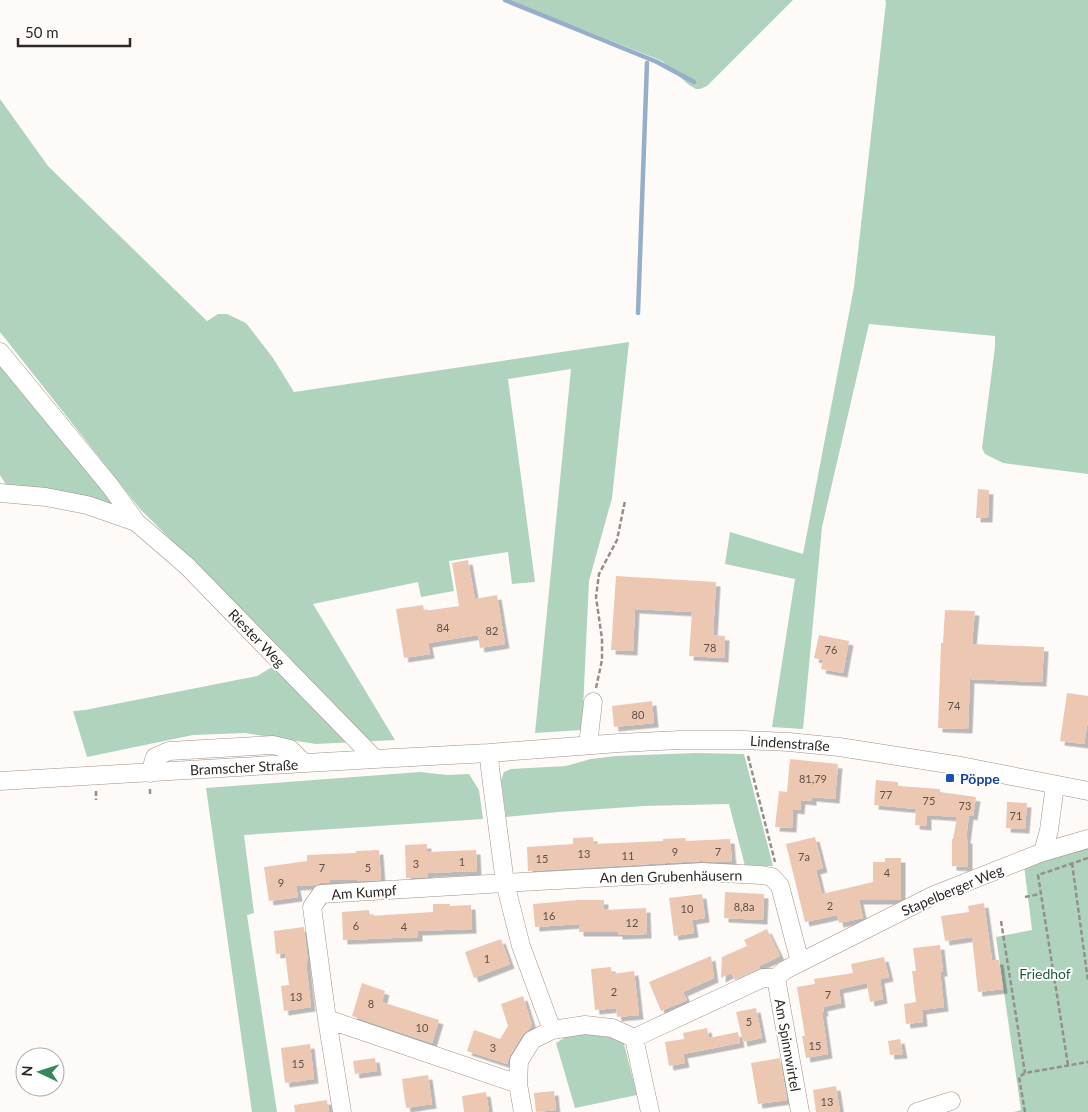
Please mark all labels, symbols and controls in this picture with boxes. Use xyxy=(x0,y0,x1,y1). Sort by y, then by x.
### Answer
scale bar xyxy=(18,15,130,47)
text: 50 m xyxy=(25,23,59,41)
street label: Riester Weg xyxy=(225,605,289,671)
house number: 84 xyxy=(437,621,450,634)
house number: 82 xyxy=(486,624,498,637)
house number: 78 xyxy=(704,641,716,654)
house number: 76 xyxy=(825,643,837,656)
house number: 74 xyxy=(948,699,961,712)
house number: 80 xyxy=(632,708,645,721)
street label: Lindenstraße xyxy=(750,732,830,754)
street label: Bramscher Straße xyxy=(189,756,299,778)
place label: Pöppe xyxy=(960,770,1000,787)
house number: 81,79 xyxy=(799,772,827,785)
marker: Pöppe xyxy=(944,772,956,784)
house number: 77 xyxy=(880,788,892,801)
house number: 75 xyxy=(923,794,935,807)
house number: 73 xyxy=(959,799,971,812)
house number: 71 xyxy=(1010,809,1022,822)
house number: 9 xyxy=(672,845,678,858)
house number: 7 xyxy=(715,845,721,858)
house number: 13 xyxy=(578,847,590,860)
house number: 11 xyxy=(622,849,634,862)
house number: 7a xyxy=(798,850,810,863)
house number: 15 xyxy=(536,852,548,865)
house number: 1 xyxy=(459,855,465,868)
house number: 3 xyxy=(413,857,419,870)
house number: 7 xyxy=(319,861,325,874)
house number: 5 xyxy=(365,861,371,874)
street label: Stapelberger Weg xyxy=(898,861,1006,919)
street label: An den Grubenhäusern xyxy=(600,866,742,886)
house number: 4 xyxy=(884,866,891,879)
house number: 9 xyxy=(278,876,284,889)
street label: Am Kumpf xyxy=(331,881,397,903)
house number: 2 xyxy=(827,899,833,912)
house number: 8,8a xyxy=(734,900,754,913)
house number: 10 xyxy=(681,902,694,915)
house number: 16 xyxy=(543,909,555,922)
house number: 12 xyxy=(626,916,638,929)
house number: 6 xyxy=(353,919,359,932)
house number: 4 xyxy=(401,920,408,933)
house number: 1 xyxy=(484,952,490,965)
park label: Friedhof xyxy=(1019,965,1071,982)
house number: 2 xyxy=(611,985,617,998)
house number: 7 xyxy=(825,988,831,1001)
house number: 13 xyxy=(290,990,302,1003)
house number: 8 xyxy=(368,997,374,1010)
street label: Am Spinnwirtel xyxy=(771,997,805,1093)
house number: 5 xyxy=(746,1015,752,1028)
house number: 10 xyxy=(416,1021,429,1034)
house number: 15 xyxy=(809,1039,821,1052)
house number: 3 xyxy=(490,1041,496,1054)
north arrow xyxy=(15,1047,65,1097)
house number: 15 xyxy=(292,1057,304,1070)
text: N xyxy=(18,1065,35,1077)
house number: 13 xyxy=(821,1095,833,1108)

